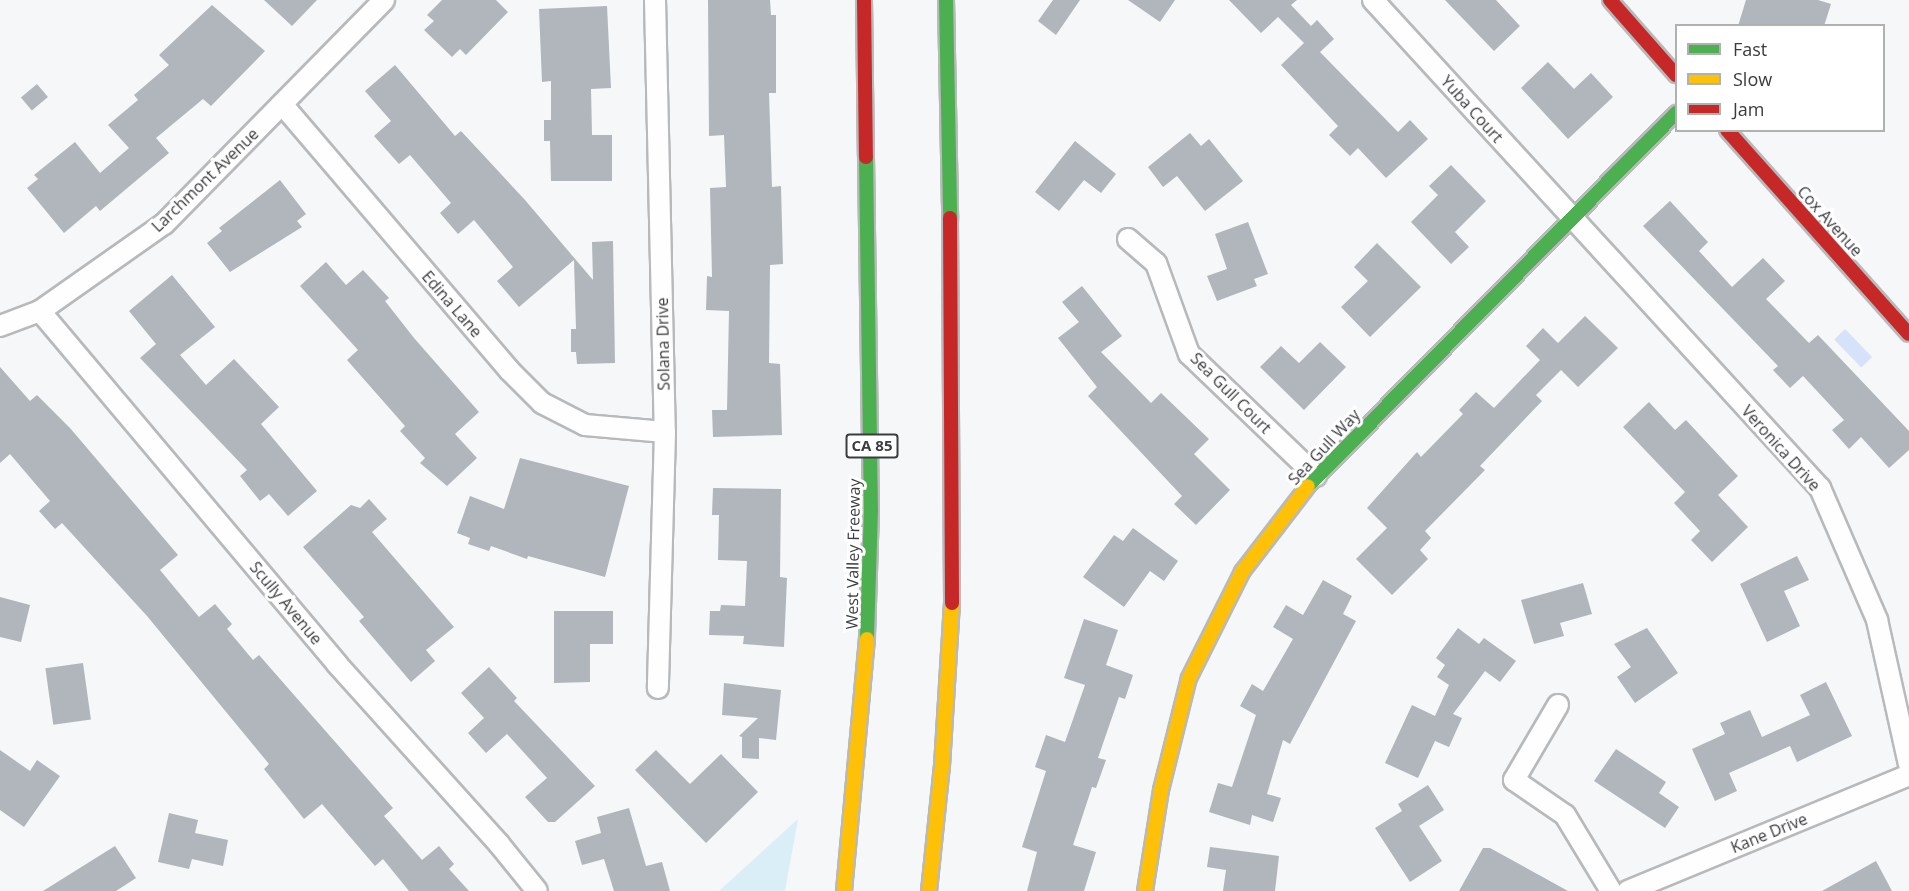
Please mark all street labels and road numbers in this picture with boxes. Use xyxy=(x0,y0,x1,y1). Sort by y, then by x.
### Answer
street label: Yuba Court xyxy=(1437,72,1507,146)
street label: Larchmont Avenue xyxy=(148,124,262,236)
street label: Cox Avenue xyxy=(1793,182,1867,260)
street label: Edina Lane xyxy=(418,267,486,341)
street label: Solana Drive xyxy=(653,297,673,391)
street label: Sea Gull Court xyxy=(1187,349,1275,437)
street label: Veronica Drive xyxy=(1738,401,1824,495)
street label: Sea Gull Way xyxy=(1284,405,1364,489)
road number: CA 85 xyxy=(845,434,899,458)
street label: West Valley Freeway xyxy=(842,478,864,630)
street label: Scully Avenue xyxy=(246,558,326,648)
street label: Kane Drive xyxy=(1728,809,1810,857)

